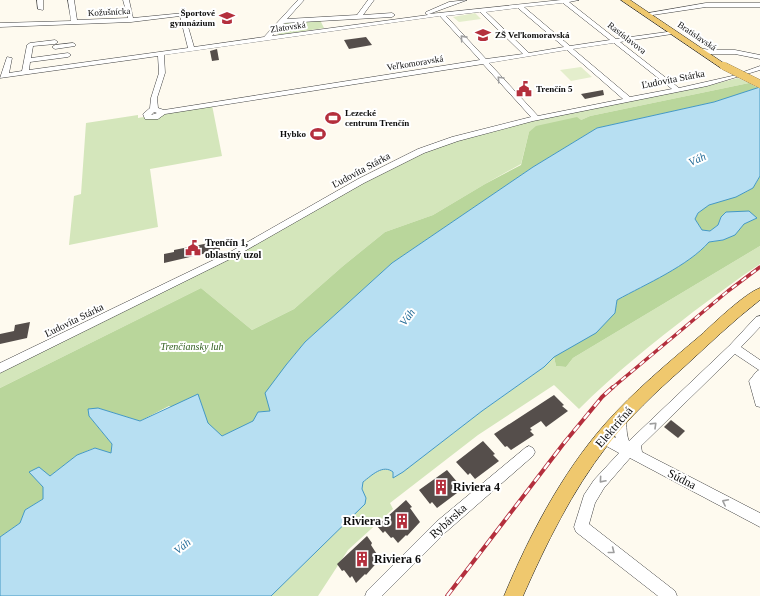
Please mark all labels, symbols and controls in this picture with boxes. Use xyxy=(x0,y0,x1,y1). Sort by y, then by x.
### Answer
street label: Kožušnícka xyxy=(88,6,130,18)
place label: Športové gymnázium xyxy=(170,8,216,28)
school or university icon: Športové gymnázium xyxy=(218,9,236,27)
street label: Bratislavská xyxy=(676,19,718,53)
street label: Zlatovská xyxy=(270,20,306,34)
street label: Rastislavova xyxy=(606,20,648,56)
school or university icon: ZŠ Veľkomoravská xyxy=(474,26,492,44)
place label: ZŠ Veľkomoravská xyxy=(495,30,570,40)
one-way arrow xyxy=(460,35,468,43)
street label: Veľkomoravská xyxy=(386,54,444,72)
street label: Ľudovíta Stárka xyxy=(640,67,706,91)
one-way arrow xyxy=(498,76,505,84)
public building icon: Trenčín 5 xyxy=(515,80,533,98)
place label: Trenčín 5 xyxy=(536,84,573,94)
place label: Lezecké centrum Trenčín xyxy=(345,108,409,128)
sports icon: Lezecké centrum Trenčín xyxy=(324,109,342,127)
sports icon: Hybko xyxy=(309,125,327,143)
place label: Hybko xyxy=(280,129,306,139)
street label: Ľudovíta Stárka xyxy=(330,150,392,190)
water label: Váh xyxy=(686,150,708,168)
place label: Trenčín 1, oblastný uzol xyxy=(205,237,262,260)
public building icon: Trenčín 1, oblastný uzol xyxy=(184,239,202,257)
street label: Ľudovíta Stárka xyxy=(43,301,106,339)
water label: Váh xyxy=(397,306,417,328)
park label: Trenčiansky luh xyxy=(160,341,224,352)
street label: Električná xyxy=(593,403,636,450)
one-way arrow xyxy=(649,422,657,430)
street label: Súdna xyxy=(665,466,699,492)
one-way arrow xyxy=(600,476,607,483)
building icon: Riviera 4 xyxy=(432,478,450,496)
place label: Riviera 4 xyxy=(453,480,500,494)
one-way arrow xyxy=(722,499,730,506)
street label: Rybárska xyxy=(427,500,470,541)
building icon: Riviera 5 xyxy=(393,512,411,530)
place label: Riviera 5 xyxy=(343,514,390,528)
water label: Váh xyxy=(171,535,193,556)
one-way arrow xyxy=(607,546,614,553)
building icon: Riviera 6 xyxy=(353,550,371,568)
place label: Riviera 6 xyxy=(374,552,421,566)

